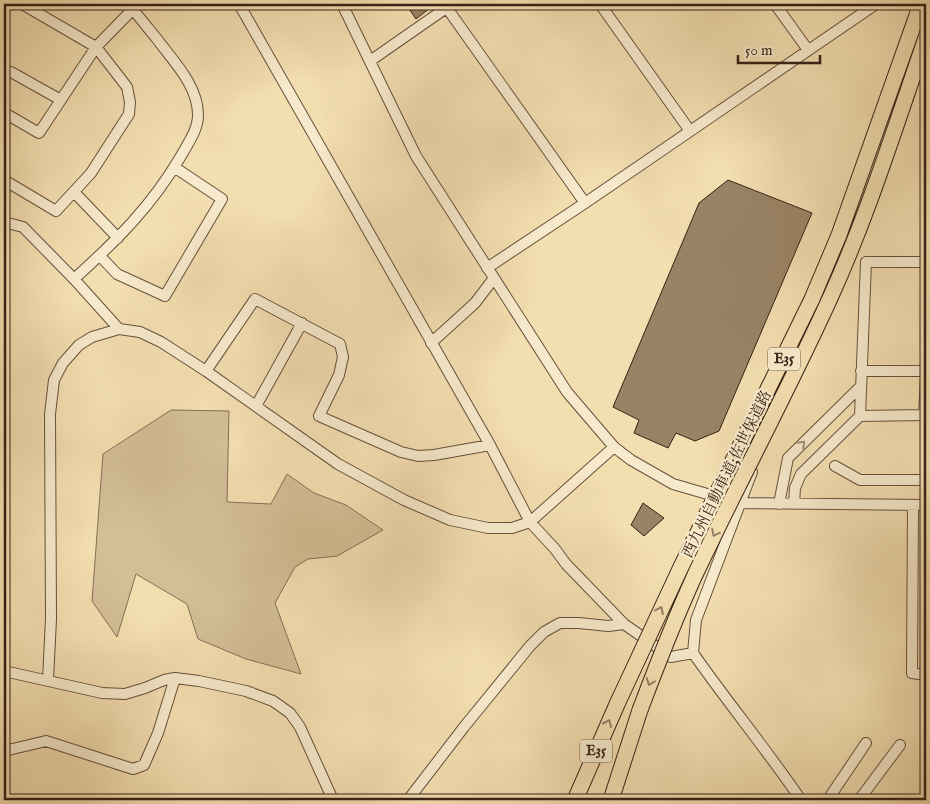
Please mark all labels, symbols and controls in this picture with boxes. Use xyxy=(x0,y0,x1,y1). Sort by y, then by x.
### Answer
scale bar xyxy=(738,32,820,64)
text: 50 m xyxy=(745,41,773,60)
road number: E35 xyxy=(768,348,800,370)
street label: 西九州自動車道;佐世保道路 xyxy=(678,387,776,561)
one-way arrow xyxy=(796,441,805,450)
one-way arrow xyxy=(711,528,721,537)
one-way arrow xyxy=(654,606,665,615)
one-way arrow xyxy=(646,677,656,685)
one-way arrow xyxy=(602,719,613,728)
road number: E35 xyxy=(580,739,612,762)

